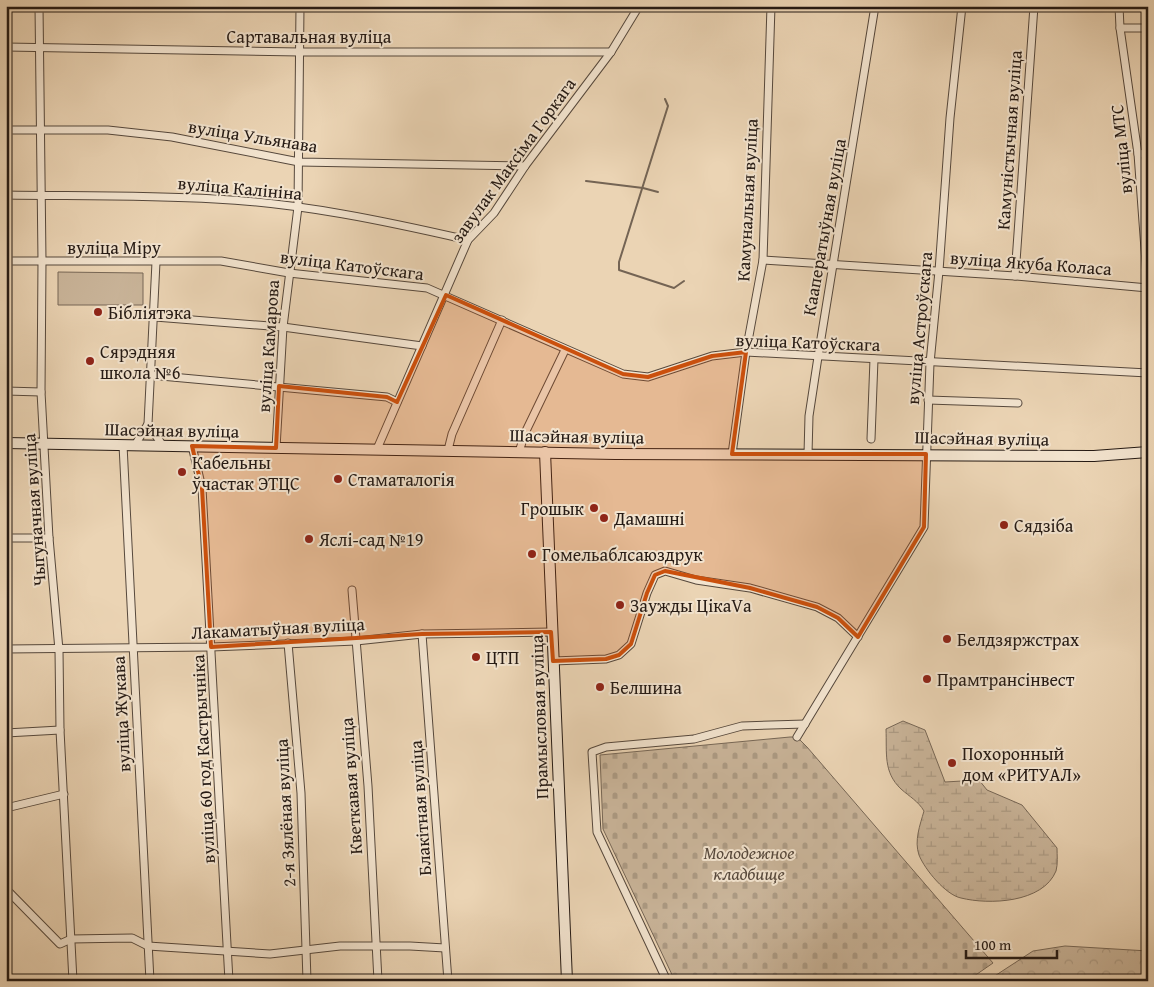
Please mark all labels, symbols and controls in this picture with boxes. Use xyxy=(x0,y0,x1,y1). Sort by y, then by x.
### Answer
street label: Сартавальная вуліца xyxy=(227,23,392,50)
street label: Камуністычная вуліца xyxy=(989,49,1029,231)
street label: завулак Максіма Горкага xyxy=(444,71,583,248)
street label: вуліца МТС xyxy=(1103,103,1139,195)
street label: вуліца Ульянава xyxy=(186,112,320,160)
street label: Камунальная вуліца xyxy=(729,118,765,282)
street label: Кааператыўная вуліца xyxy=(795,136,853,318)
street label: вуліца Калініна xyxy=(177,169,304,207)
street label: вуліца Міру xyxy=(67,234,161,261)
street label: вуліца Катоўскага xyxy=(279,243,426,287)
street label: вуліца Якуба Коласа xyxy=(949,244,1113,282)
street label: вуліца Астроўскага xyxy=(899,250,939,406)
street label: вуліца Камарова xyxy=(250,278,286,413)
place label: Бібліятэка xyxy=(108,299,192,326)
marker: Бібліятэка xyxy=(92,306,104,318)
street label: вуліца Катоўскага xyxy=(735,326,881,358)
place label: Сярэдняя школа №6 xyxy=(100,338,180,386)
marker: Сярэдняя школа №6 xyxy=(84,355,96,367)
street label: Шасэйная вуліца xyxy=(104,415,240,445)
street label: Шасэйная вуліца xyxy=(509,421,645,451)
street label: Шасэйная вуліца xyxy=(914,423,1050,453)
street label: Чыгуначная вуліца xyxy=(15,432,53,587)
place label: Кабельны ўчастак ЭТЦС xyxy=(191,449,300,497)
marker: Кабельны ўчастак ЭТЦС xyxy=(176,466,188,478)
place label: Стаматалогія xyxy=(348,466,455,493)
marker: Стаматалогія xyxy=(332,473,344,485)
place label: Грошык xyxy=(521,495,585,522)
marker: Грошык xyxy=(588,502,600,514)
place label: Дамашні xyxy=(613,505,685,532)
marker: Дамашні xyxy=(598,512,610,524)
place label: Сядзіба xyxy=(1014,512,1074,539)
marker: Сядзіба xyxy=(998,519,1010,531)
place label: Яслі-сад №19 xyxy=(318,526,423,553)
marker: Яслі-сад №19 xyxy=(303,533,315,545)
place label: Гомельаблсаюздрук xyxy=(542,541,703,568)
marker: Гомельаблсаюздрук xyxy=(526,548,538,560)
place label: Заужды ЦікаVа xyxy=(630,592,752,619)
marker: Заужды ЦікаVа xyxy=(614,599,626,611)
street label: Лакаматыўная вуліца xyxy=(191,610,366,646)
place label: Белдзяржстрах xyxy=(957,626,1080,653)
marker: Белдзяржстрах xyxy=(941,633,953,645)
street label: Прамысловая вуліца xyxy=(523,634,555,800)
place label: ЦТП xyxy=(486,644,520,671)
marker: ЦТП xyxy=(470,651,482,663)
street label: вуліца 60 год Кастрычніка xyxy=(184,653,222,864)
street label: вуліца Жукава xyxy=(104,655,138,773)
place label: Прамтрансінвест xyxy=(937,666,1075,693)
marker: Прамтрансінвест xyxy=(921,673,933,685)
place label: Белшина xyxy=(610,674,682,701)
marker: Белшина xyxy=(594,681,606,693)
street label: Кветкавая вуліца xyxy=(333,716,369,855)
street label: 2-я Зялёная вуліца xyxy=(268,738,302,888)
street label: Блакітная вуліца xyxy=(402,739,438,877)
place label: Похоронный дом «РИТУАЛ» xyxy=(962,740,1081,788)
marker: Похоронный дом «РИТУАЛ» xyxy=(946,757,958,769)
park label: Молодежное кладбище xyxy=(704,839,794,887)
scale bar xyxy=(966,927,1058,959)
text: 100 m xyxy=(974,934,1012,955)

